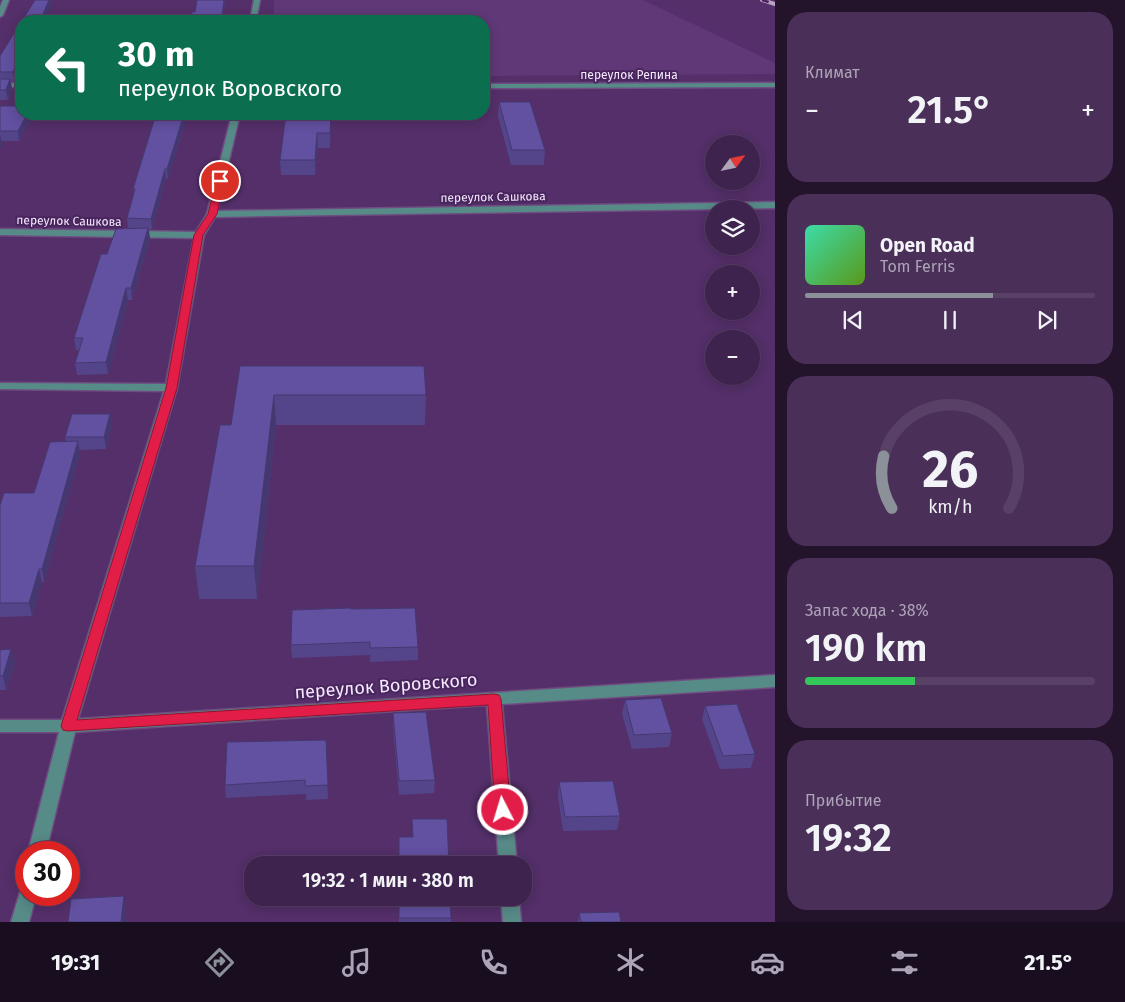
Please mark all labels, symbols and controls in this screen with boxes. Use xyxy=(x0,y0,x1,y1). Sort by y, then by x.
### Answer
text: 30 m xyxy=(118,33,195,75)
icon: left xyxy=(35,35,100,100)
text: Климат xyxy=(805,63,860,82)
street label: переулок Репина xyxy=(580,68,678,82)
text: переулок Воровского xyxy=(118,75,342,102)
text: 21.5° xyxy=(908,87,992,133)
text: − xyxy=(805,94,819,127)
text: + xyxy=(1081,94,1095,127)
north arrow xyxy=(705,135,760,190)
map controls xyxy=(705,135,760,385)
pin xyxy=(199,160,241,202)
icon: arrive xyxy=(206,167,234,195)
street label: переулок Сашкова xyxy=(440,189,546,205)
button: layers xyxy=(705,200,760,255)
street label: переулок Сашкова xyxy=(16,213,122,229)
text: Open Road xyxy=(880,234,975,257)
text: Tom Ferris xyxy=(880,257,955,276)
button: + xyxy=(705,265,760,320)
icon: previous xyxy=(839,306,867,334)
icon: pause xyxy=(936,306,964,334)
icon: next xyxy=(1033,306,1061,334)
button: − xyxy=(705,330,760,385)
text: 26 xyxy=(922,438,978,501)
text: km/h xyxy=(928,496,972,518)
text: Запас хода · 38% xyxy=(805,601,929,620)
text: 190 km xyxy=(805,625,927,671)
street label: переулок Воровского xyxy=(294,669,478,703)
position arrow xyxy=(476,783,528,835)
text: Прибытие xyxy=(805,791,881,810)
text: 19:32 xyxy=(805,815,892,861)
speed limit sign: 30 xyxy=(15,841,80,906)
text: 19:32 · 1 мин · 380 m xyxy=(302,869,474,892)
icon: directions xyxy=(202,945,237,980)
icon: music xyxy=(339,945,374,980)
icon: phone xyxy=(476,945,511,980)
icon: climate xyxy=(613,945,648,980)
icon: car xyxy=(750,945,785,980)
icon: filters xyxy=(887,945,922,980)
text: 19:31 xyxy=(51,949,100,976)
text: 21.5° xyxy=(1024,949,1074,976)

